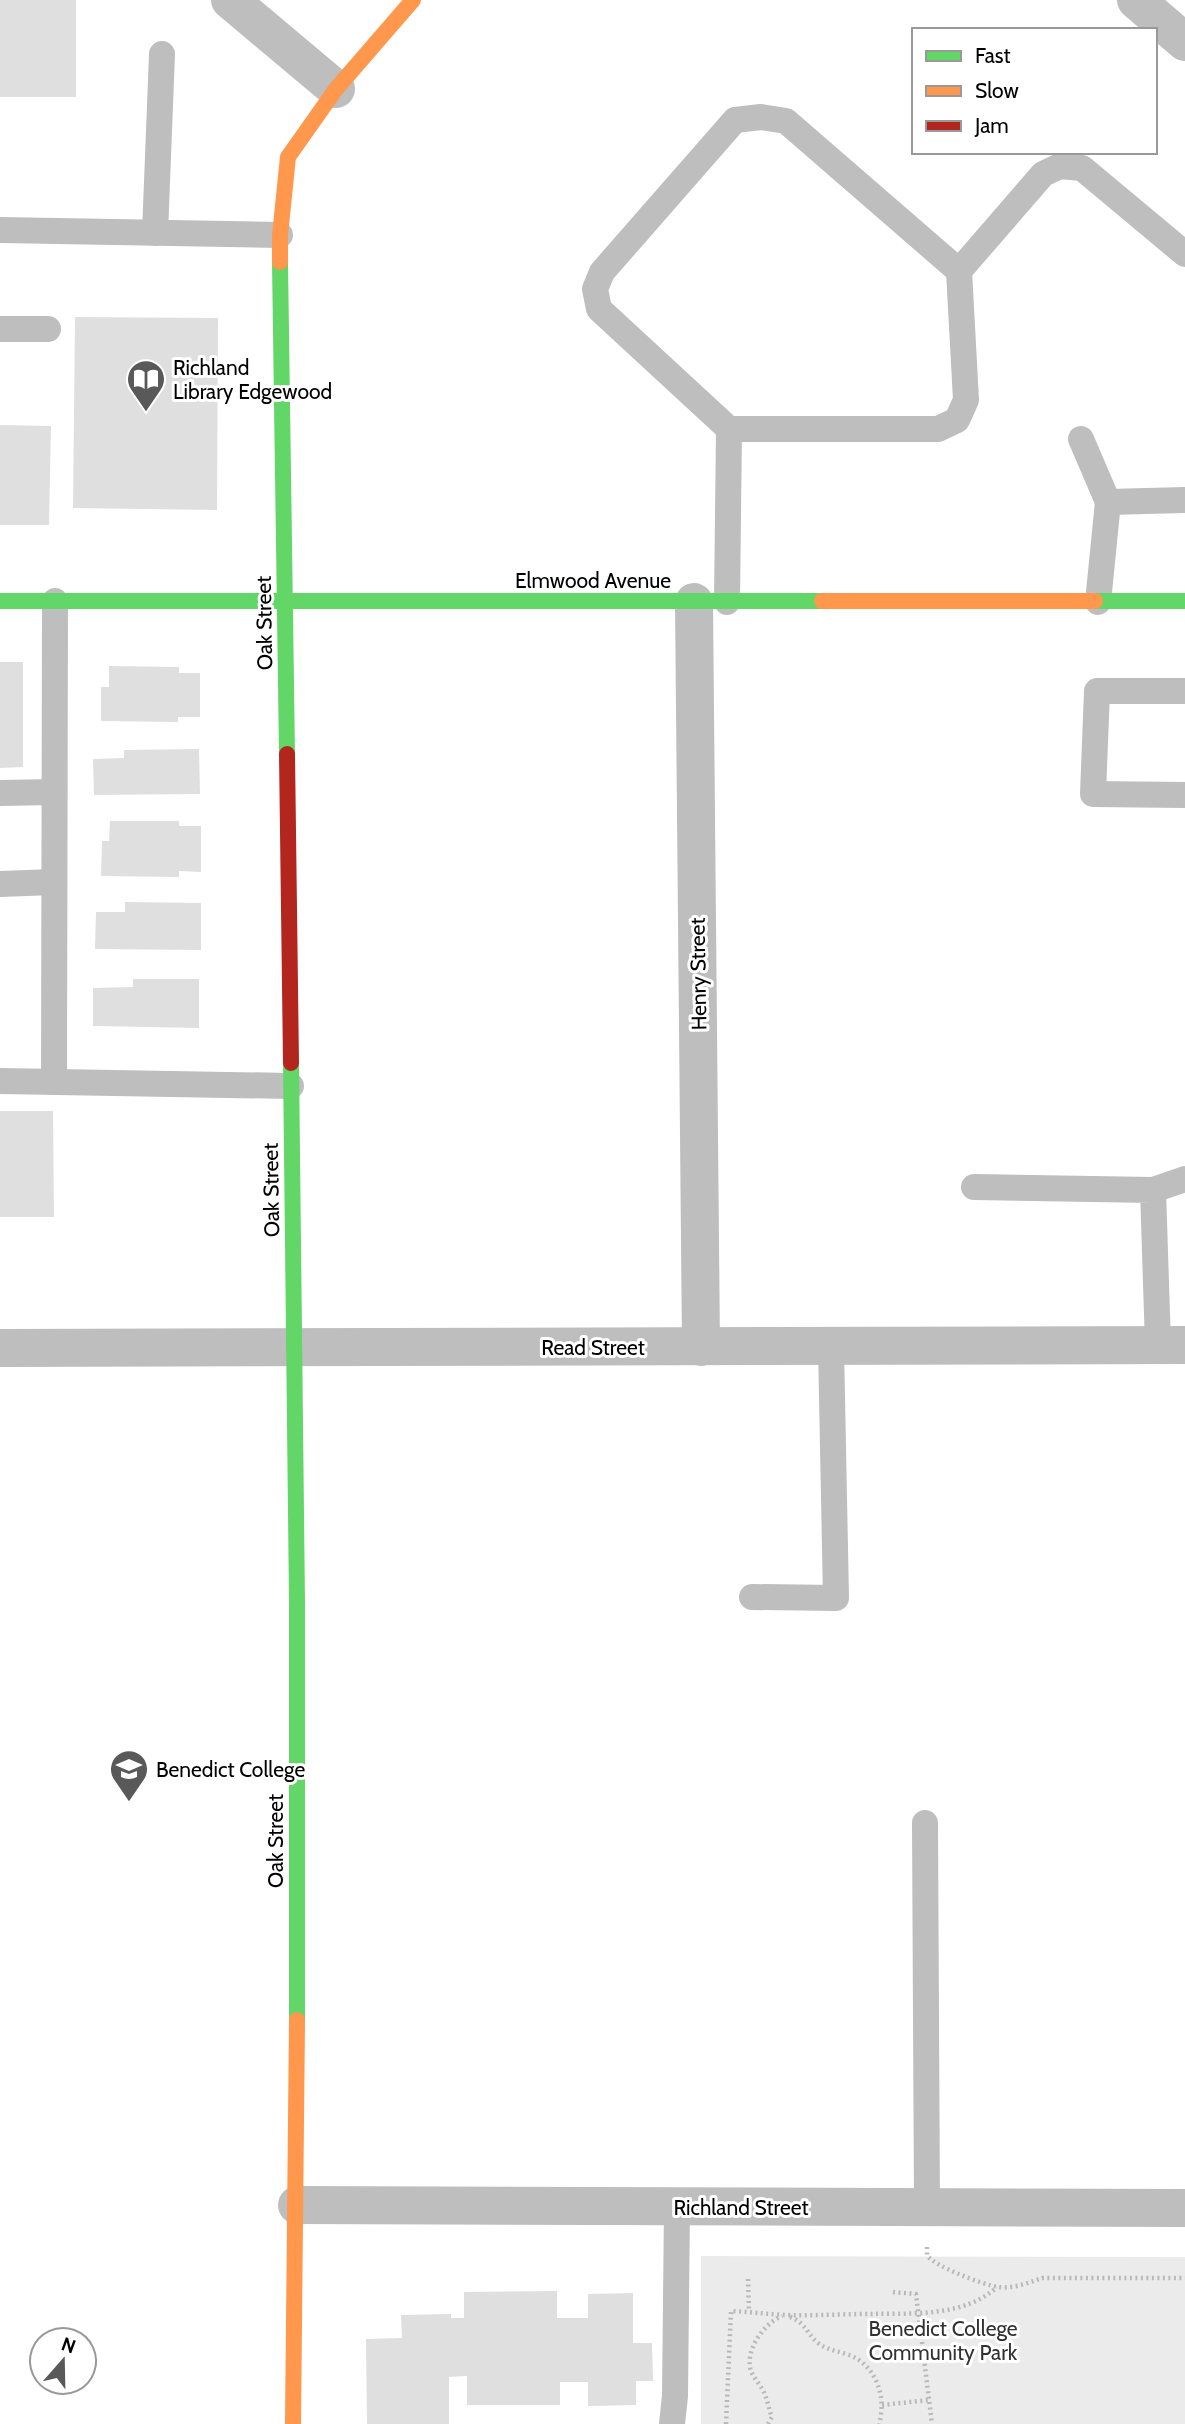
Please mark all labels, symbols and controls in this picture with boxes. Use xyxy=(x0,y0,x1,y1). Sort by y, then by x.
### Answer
legend xyxy=(912,28,1157,154)
text: Fast xyxy=(975,43,1011,68)
text: Slow xyxy=(975,78,1019,103)
text: Jam xyxy=(974,113,1009,138)
place label: Richland Library Edgewood xyxy=(173,355,332,404)
library icon: Richland Library Edgewood xyxy=(125,358,167,413)
street label: Elmwood Avenue xyxy=(515,568,671,593)
street label: Oak Street xyxy=(251,576,277,670)
street label: Henry Street xyxy=(685,917,711,1031)
street label: Oak Street xyxy=(258,1143,284,1237)
street label: Read Street xyxy=(541,1335,645,1360)
school or university icon: Benedict College xyxy=(108,1748,150,1803)
place label: Benedict College xyxy=(156,1757,305,1782)
street label: Oak Street xyxy=(263,1794,288,1888)
street label: Richland Street xyxy=(673,2195,809,2220)
park label: Benedict College Community Park xyxy=(868,2316,1018,2365)
north arrow xyxy=(28,2326,98,2396)
text: N xyxy=(58,2332,79,2359)

